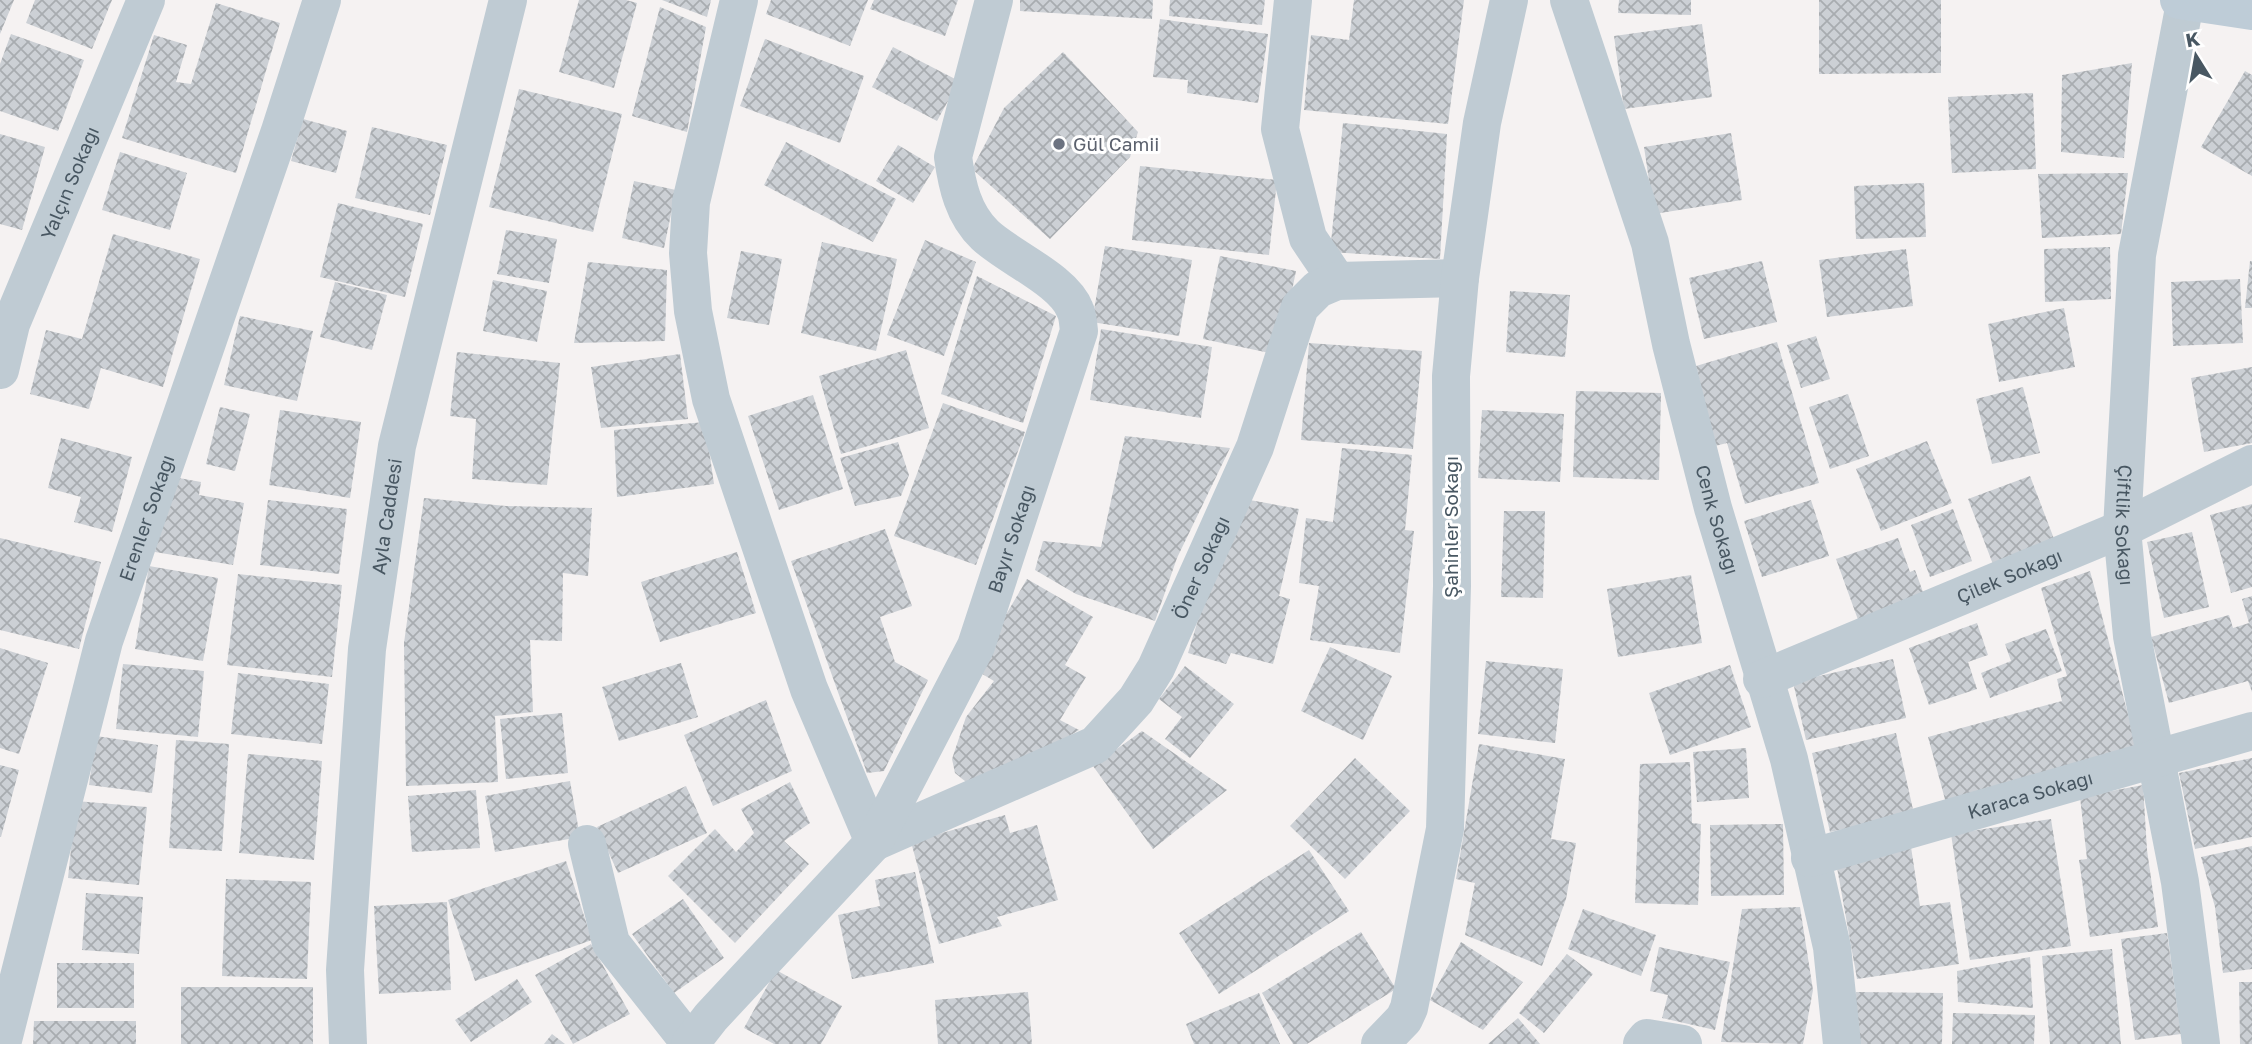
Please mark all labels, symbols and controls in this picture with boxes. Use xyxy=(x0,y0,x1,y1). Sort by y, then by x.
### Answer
north arrow xyxy=(2161,21,2231,91)
text: K xyxy=(2184,26,2202,51)
street label: Yalçın Sokağı xyxy=(35,123,103,243)
place label: Gül Camii xyxy=(1073,132,1159,155)
marker: Gül Camii xyxy=(1051,136,1067,152)
street label: Erenler Sokağı xyxy=(114,451,178,584)
street label: Şahinler Sokağı xyxy=(1439,456,1462,598)
street label: Ayla Caddesi xyxy=(366,457,406,576)
street label: Cenk Sokağı xyxy=(1691,462,1744,577)
street label: Çiftlik Sokağı xyxy=(2111,464,2139,586)
street label: Bayır Sokağı xyxy=(982,482,1039,596)
street label: Öner Sokağı xyxy=(1167,512,1234,623)
street label: Çilek Sokağı xyxy=(1953,543,2065,608)
street label: Karaca Sokağı xyxy=(1965,765,2095,823)

